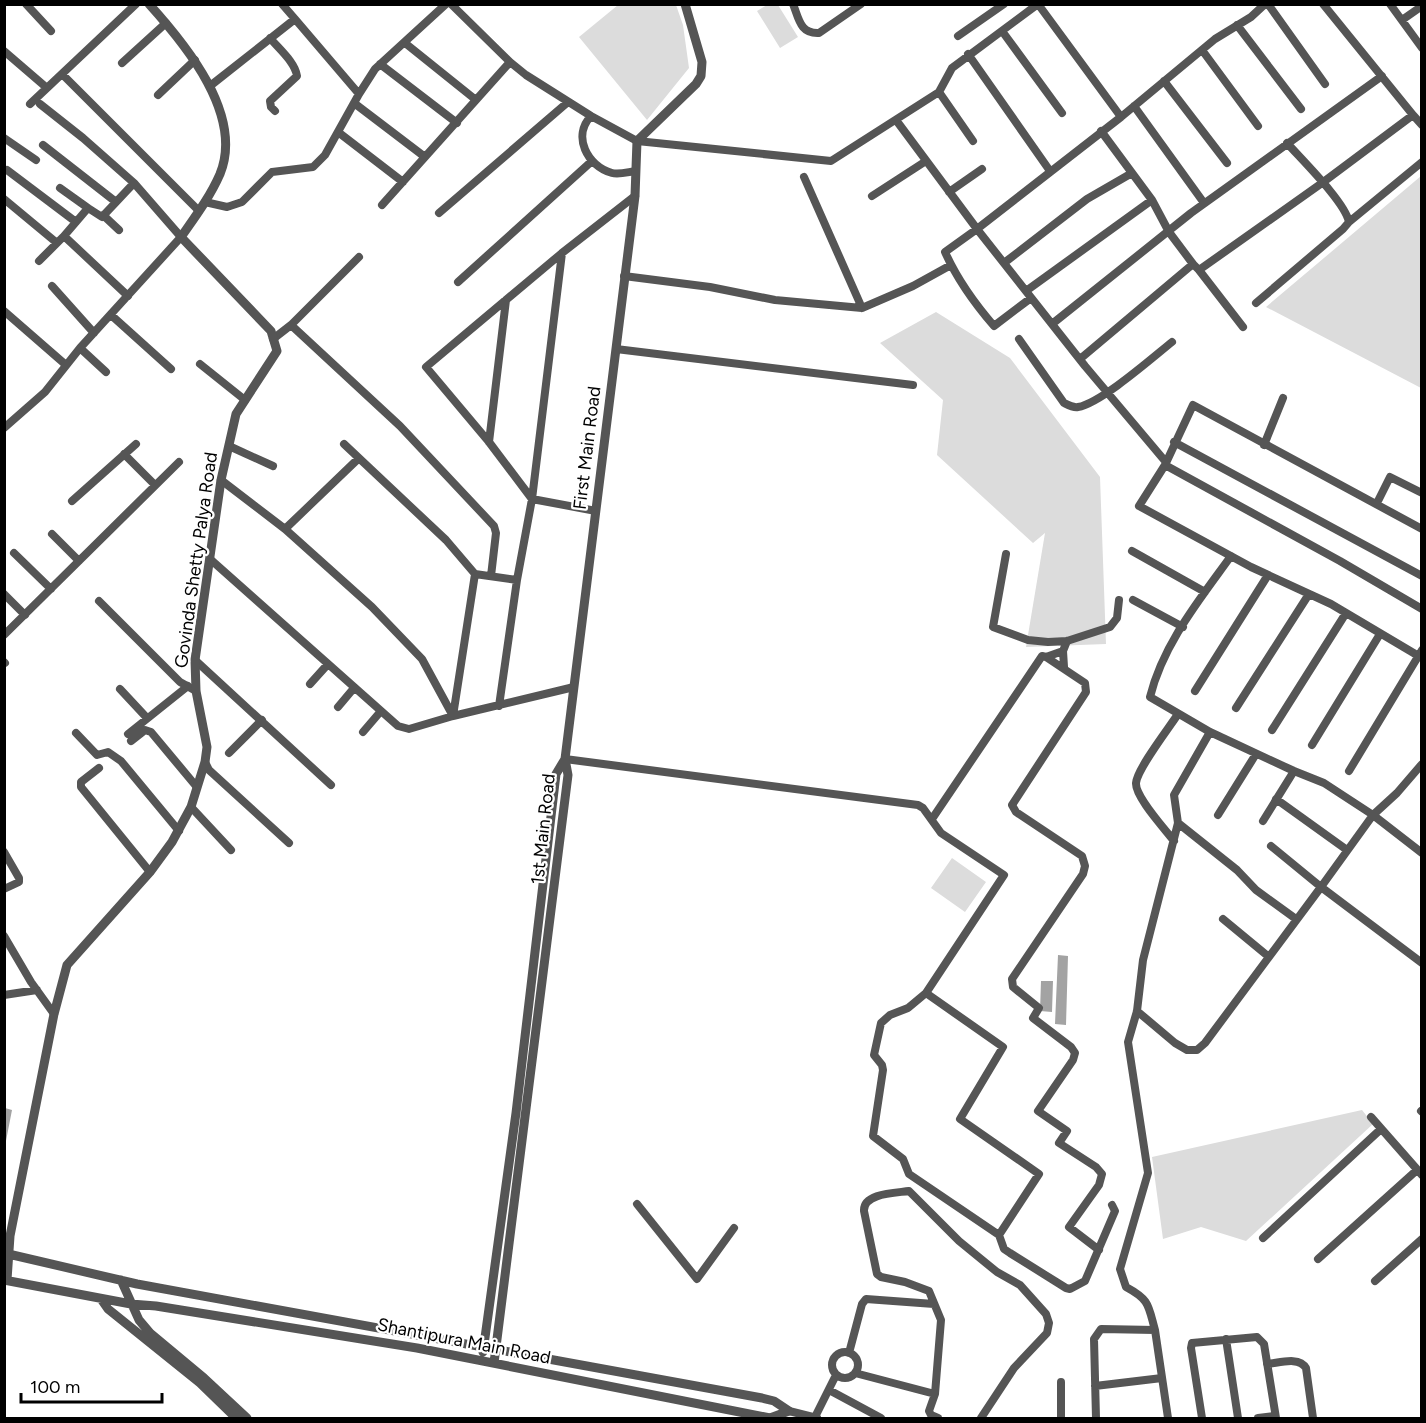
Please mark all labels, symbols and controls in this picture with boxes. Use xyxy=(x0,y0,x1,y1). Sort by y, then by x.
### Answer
street label: First Main Road xyxy=(569,385,605,511)
street label: Govinda Shetty Palya Road xyxy=(170,451,222,669)
street label: 1st Main Road xyxy=(526,772,560,886)
street label: Shantipura Main Road xyxy=(375,1313,553,1369)
scale bar xyxy=(21,1366,162,1404)
text: 100 m xyxy=(30,1376,80,1398)

